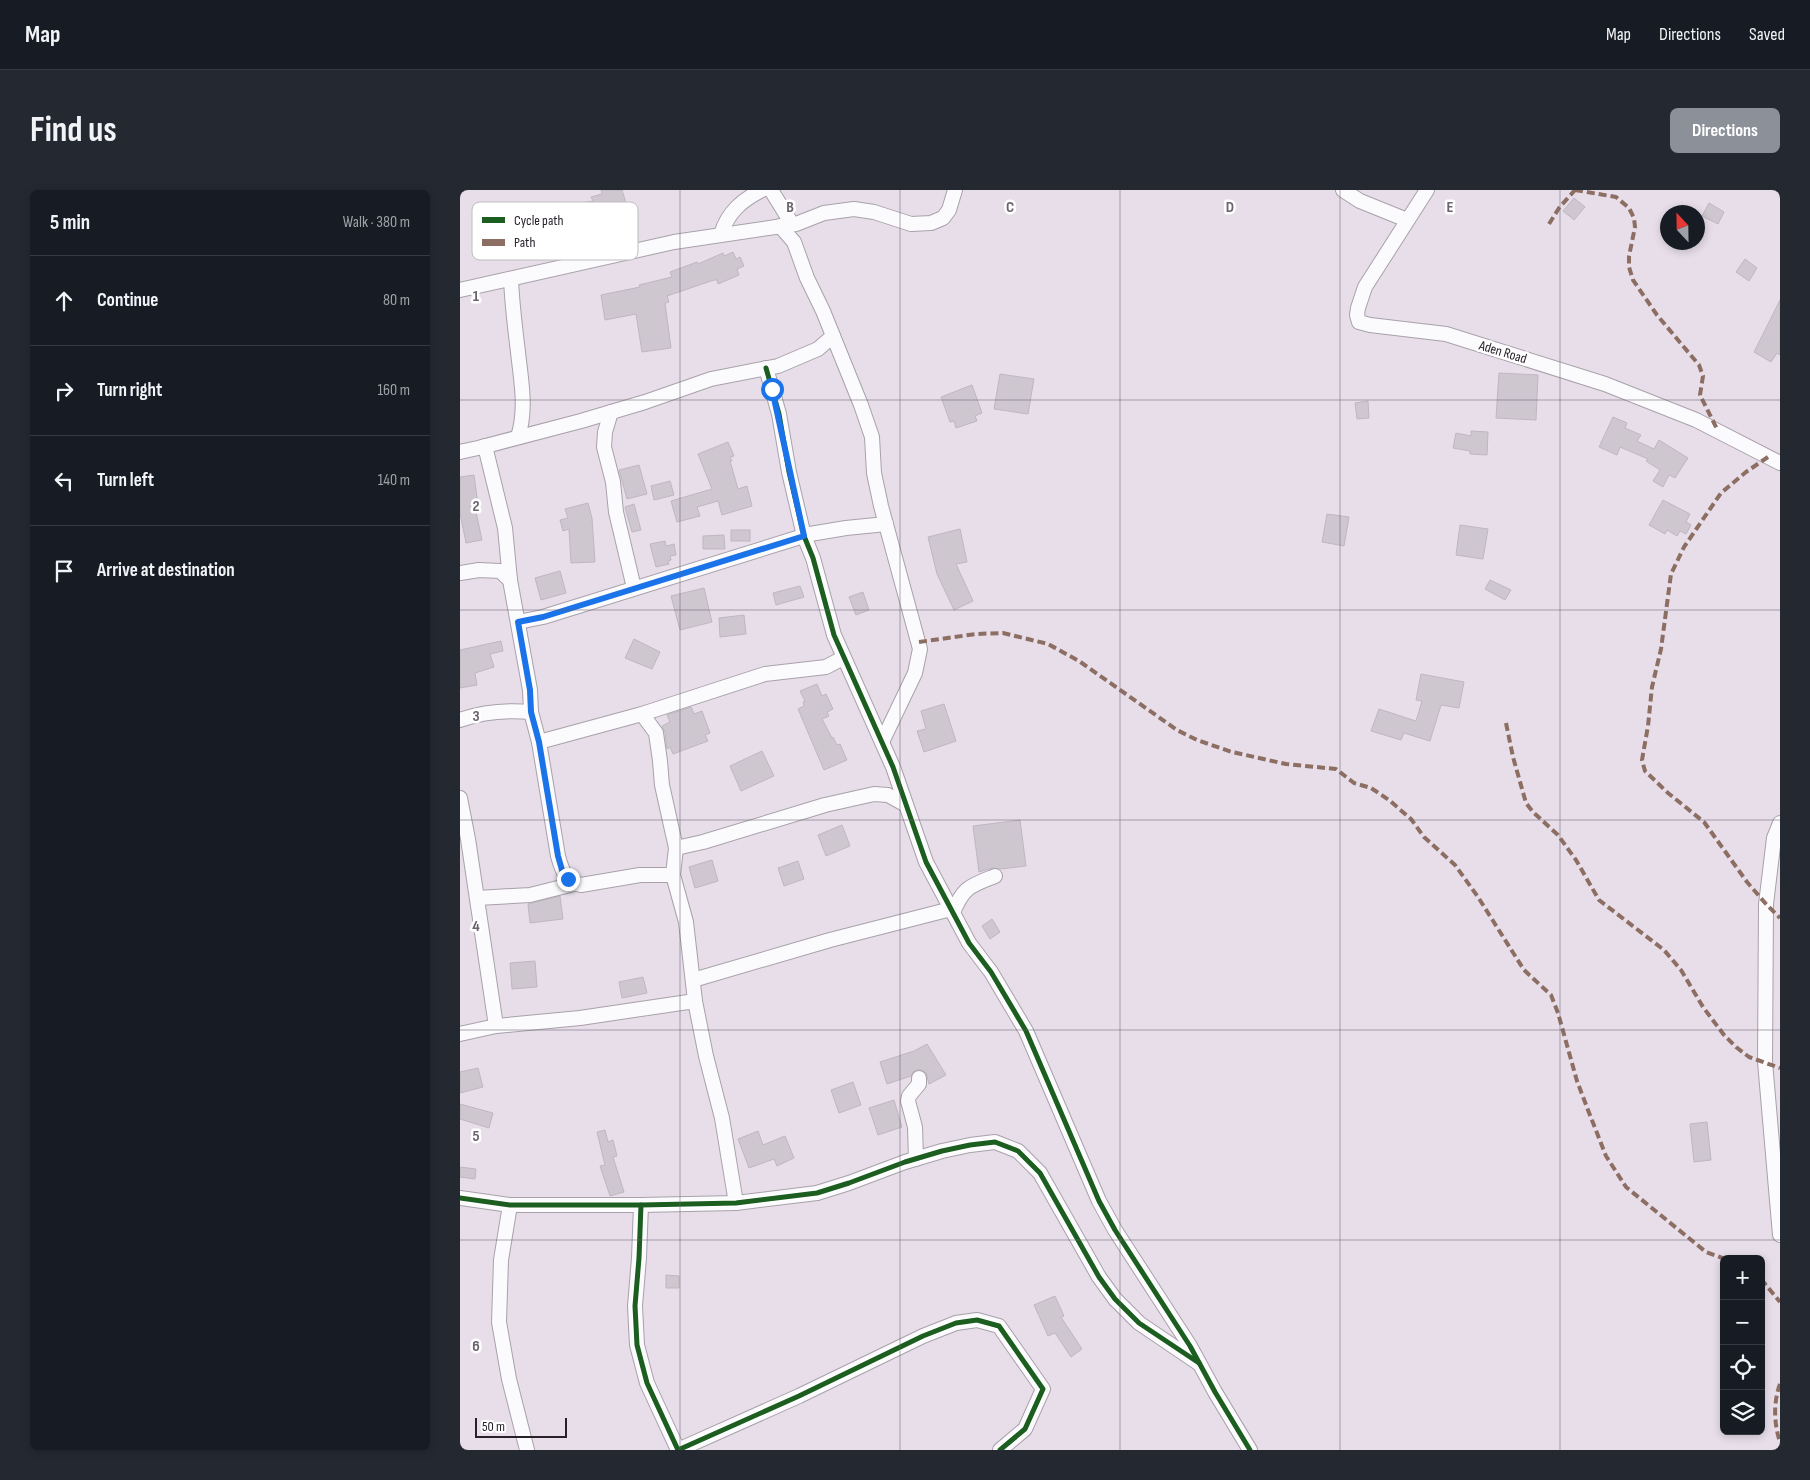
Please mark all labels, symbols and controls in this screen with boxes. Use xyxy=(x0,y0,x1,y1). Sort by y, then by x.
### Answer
text: Map xyxy=(25,20,60,49)
text: Map xyxy=(1606,24,1631,45)
text: Directions xyxy=(1659,24,1721,45)
text: Saved xyxy=(1749,24,1785,45)
button: Directions xyxy=(1670,108,1780,153)
text: Find us xyxy=(30,109,117,152)
text: B xyxy=(786,198,794,217)
text: C xyxy=(1006,198,1014,217)
text: D xyxy=(1226,198,1234,217)
text: E xyxy=(1447,198,1454,217)
legend xyxy=(472,202,638,260)
north arrow xyxy=(1660,205,1705,250)
text: 5 min xyxy=(50,210,90,235)
text: Cycle path xyxy=(514,212,564,229)
text: Walk · 380 m xyxy=(343,213,410,232)
text: Path xyxy=(514,234,535,251)
icon: ahead xyxy=(50,287,78,315)
text: 1 xyxy=(473,287,480,306)
text: Continue xyxy=(97,289,158,312)
text: 80 m xyxy=(383,291,410,310)
street label: Aden Road xyxy=(1476,336,1529,367)
icon: right xyxy=(50,377,78,405)
route start xyxy=(761,378,784,401)
text: Turn right xyxy=(97,379,162,402)
text: 160 m xyxy=(377,381,410,400)
icon: left xyxy=(50,467,78,495)
text: Turn left xyxy=(97,469,154,492)
text: 140 m xyxy=(378,471,410,490)
text: 2 xyxy=(472,497,480,516)
icon: arrive xyxy=(50,557,78,585)
text: Arrive at destination xyxy=(97,559,235,582)
text: 3 xyxy=(472,707,480,726)
route end xyxy=(557,868,580,891)
text: 4 xyxy=(472,917,480,936)
text: 5 xyxy=(472,1127,480,1146)
map controls xyxy=(1720,1255,1765,1435)
button: + xyxy=(1720,1255,1765,1300)
button: − xyxy=(1720,1300,1765,1345)
text: 6 xyxy=(472,1337,480,1356)
button: locate xyxy=(1720,1345,1765,1390)
button: layers xyxy=(1720,1390,1765,1435)
scale bar xyxy=(475,1415,568,1438)
text: 50 m xyxy=(482,1418,505,1435)

